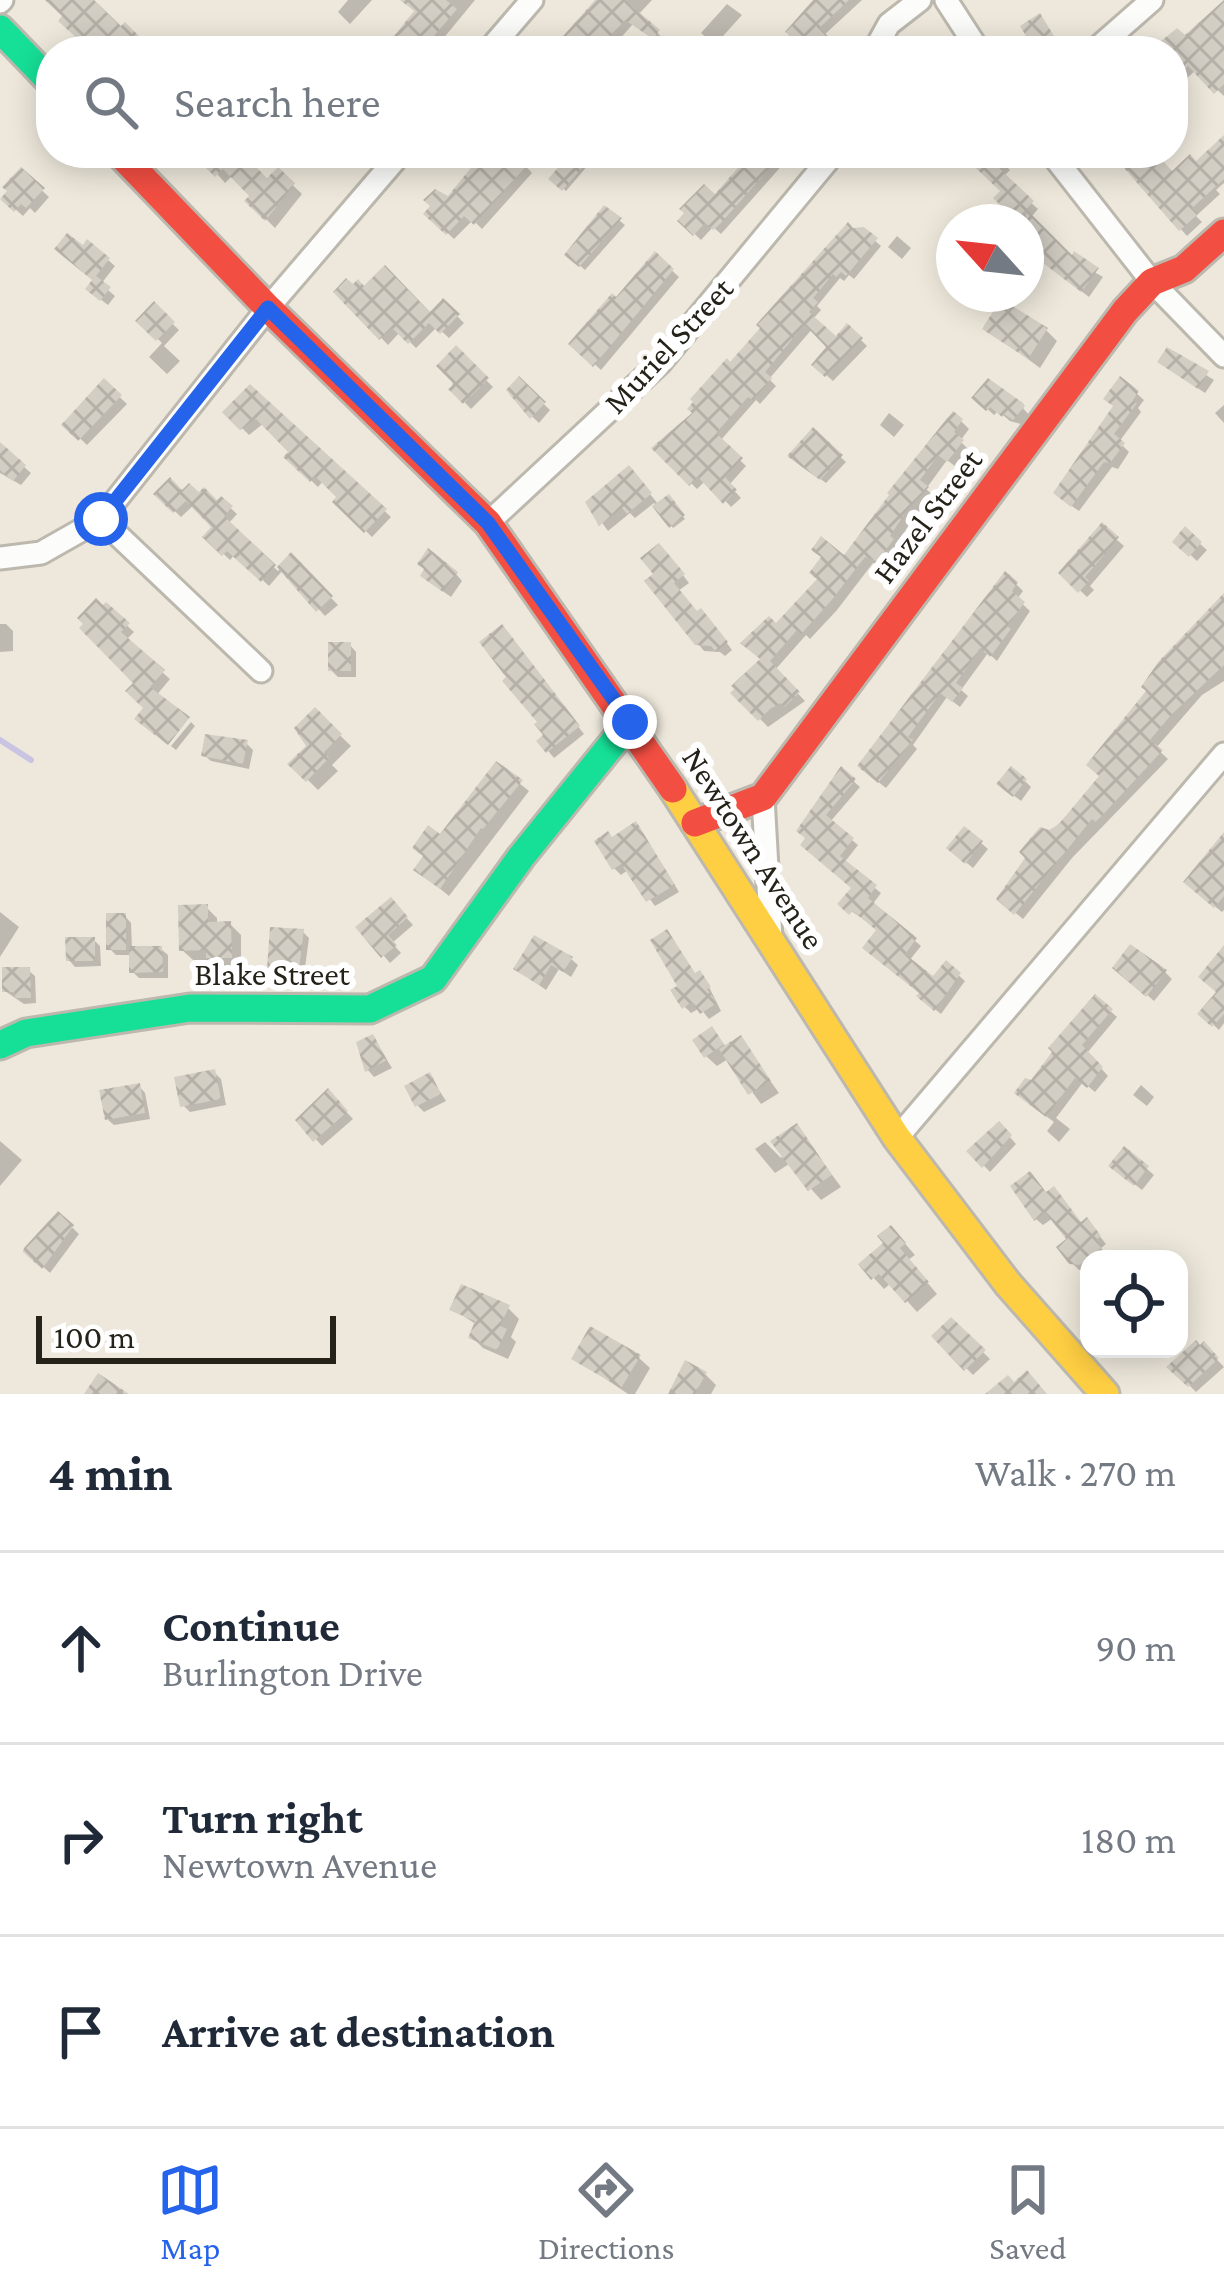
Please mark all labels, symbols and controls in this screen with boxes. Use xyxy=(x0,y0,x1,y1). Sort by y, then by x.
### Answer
search box xyxy=(36,36,1188,168)
icon: search xyxy=(78,69,144,135)
text: Search here xyxy=(174,77,381,127)
north arrow xyxy=(936,204,1044,312)
street label: Muriel Street xyxy=(596,269,741,420)
street label: Hazel Street xyxy=(865,441,990,590)
route start xyxy=(74,492,128,546)
route end xyxy=(603,695,657,749)
street label: Newtown Avenue xyxy=(675,740,833,956)
street label: Blake Street xyxy=(194,955,351,992)
map controls xyxy=(1080,1250,1188,1358)
button: locate xyxy=(1080,1250,1188,1358)
scale bar xyxy=(36,1310,336,1363)
text: 100 m xyxy=(54,1318,135,1355)
text: 4 min xyxy=(48,1444,173,1501)
text: Walk · 270 m xyxy=(975,1451,1176,1494)
text: Continue xyxy=(162,1601,340,1651)
icon: ahead xyxy=(48,1615,114,1681)
text: 90 m xyxy=(1095,1626,1176,1669)
text: Burlington Drive xyxy=(162,1651,423,1694)
text: Turn right xyxy=(162,1793,363,1843)
icon: right xyxy=(48,1807,114,1873)
text: 180 m xyxy=(1081,1818,1176,1861)
text: Newtown Avenue xyxy=(162,1843,437,1886)
icon: arrive xyxy=(48,1999,114,2065)
text: Arrive at destination xyxy=(162,2007,555,2057)
tab: Map xyxy=(157,2157,223,2266)
tab: Directions xyxy=(538,2157,675,2266)
tab: Saved xyxy=(989,2157,1067,2266)

